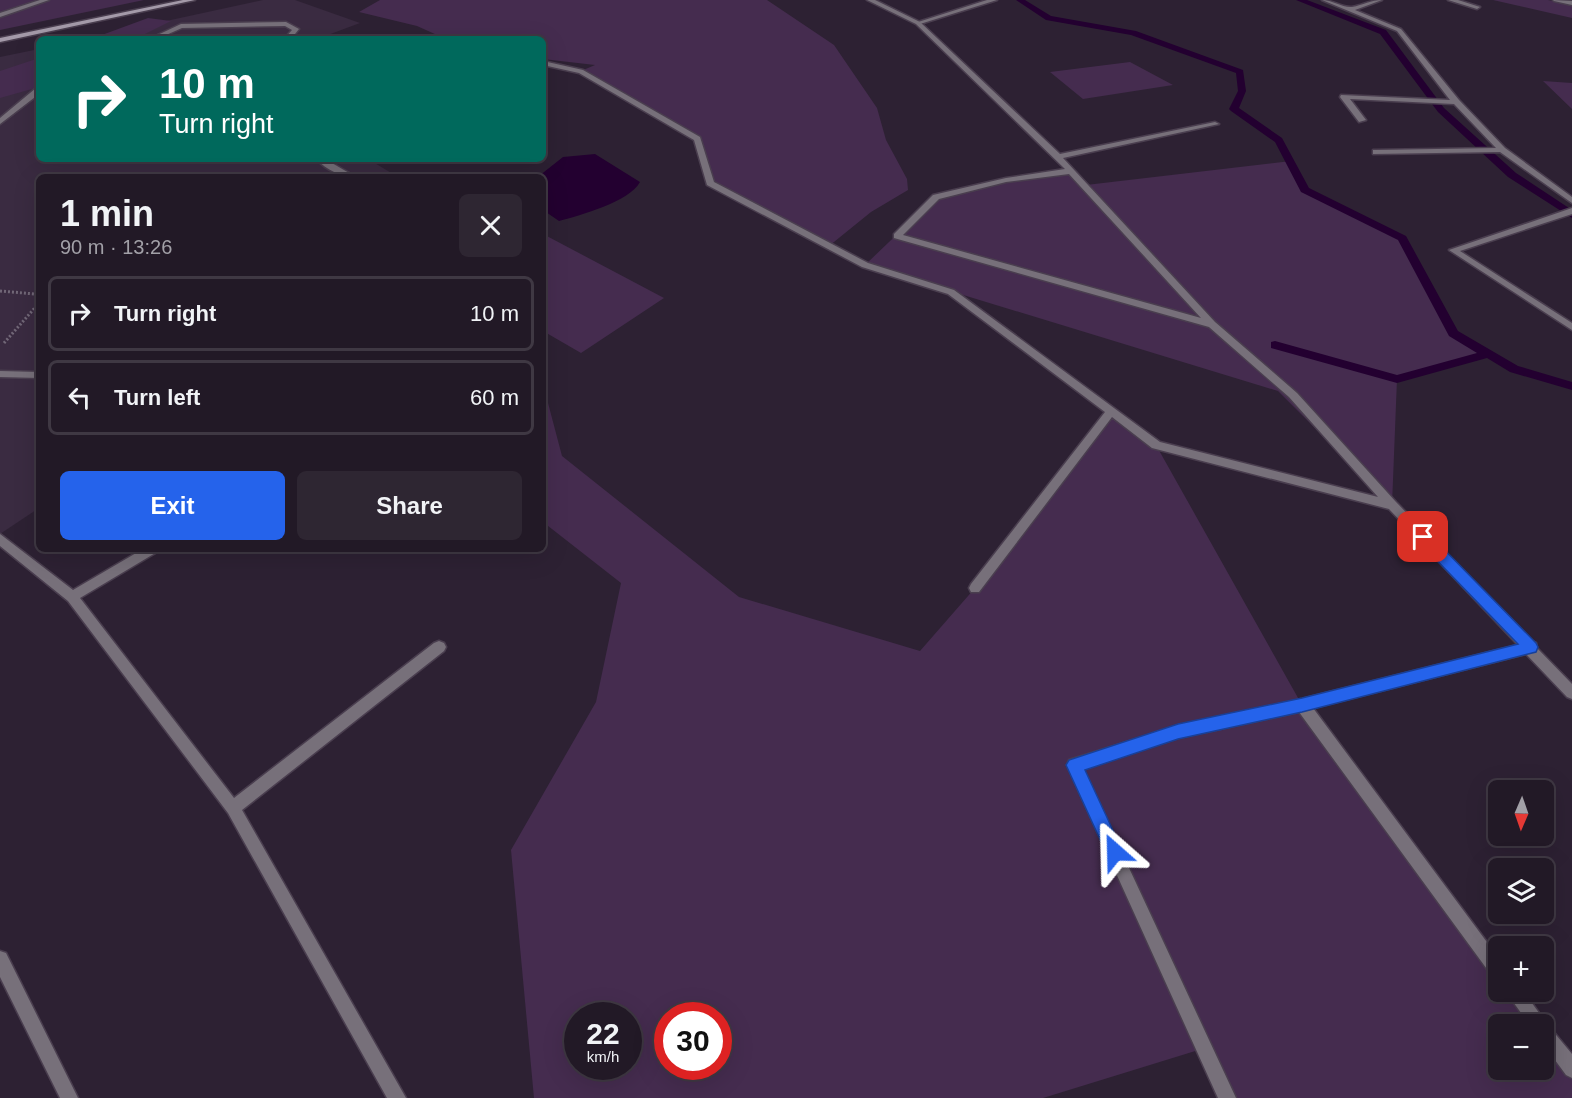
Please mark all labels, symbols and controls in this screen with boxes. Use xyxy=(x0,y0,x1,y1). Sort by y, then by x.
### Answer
icon: right xyxy=(60,60,138,138)
text: 10 m xyxy=(159,60,255,107)
text: Turn right xyxy=(159,109,274,139)
text: 1 min xyxy=(60,193,154,234)
button: close xyxy=(459,194,522,257)
text: 90 m · 13:26 xyxy=(60,236,172,258)
icon: right xyxy=(63,297,96,330)
text: Turn right xyxy=(114,301,216,326)
text: 10 m xyxy=(470,301,519,326)
icon: left xyxy=(63,381,96,414)
text: Turn left xyxy=(114,385,200,410)
text: 60 m xyxy=(470,385,519,410)
button: Exit xyxy=(60,471,285,540)
button: Share xyxy=(297,471,522,540)
pin xyxy=(1397,511,1448,562)
icon: arrive xyxy=(1406,520,1439,553)
north arrow xyxy=(1488,780,1554,846)
map controls xyxy=(1488,780,1554,1080)
position arrow xyxy=(1083,820,1147,884)
button: layers xyxy=(1488,858,1554,924)
button: + xyxy=(1488,936,1554,1002)
speed limit sign: 30 xyxy=(654,1002,732,1080)
button: − xyxy=(1488,1014,1554,1080)
text: 22 xyxy=(586,1017,620,1050)
text: km/h xyxy=(587,1048,619,1065)

